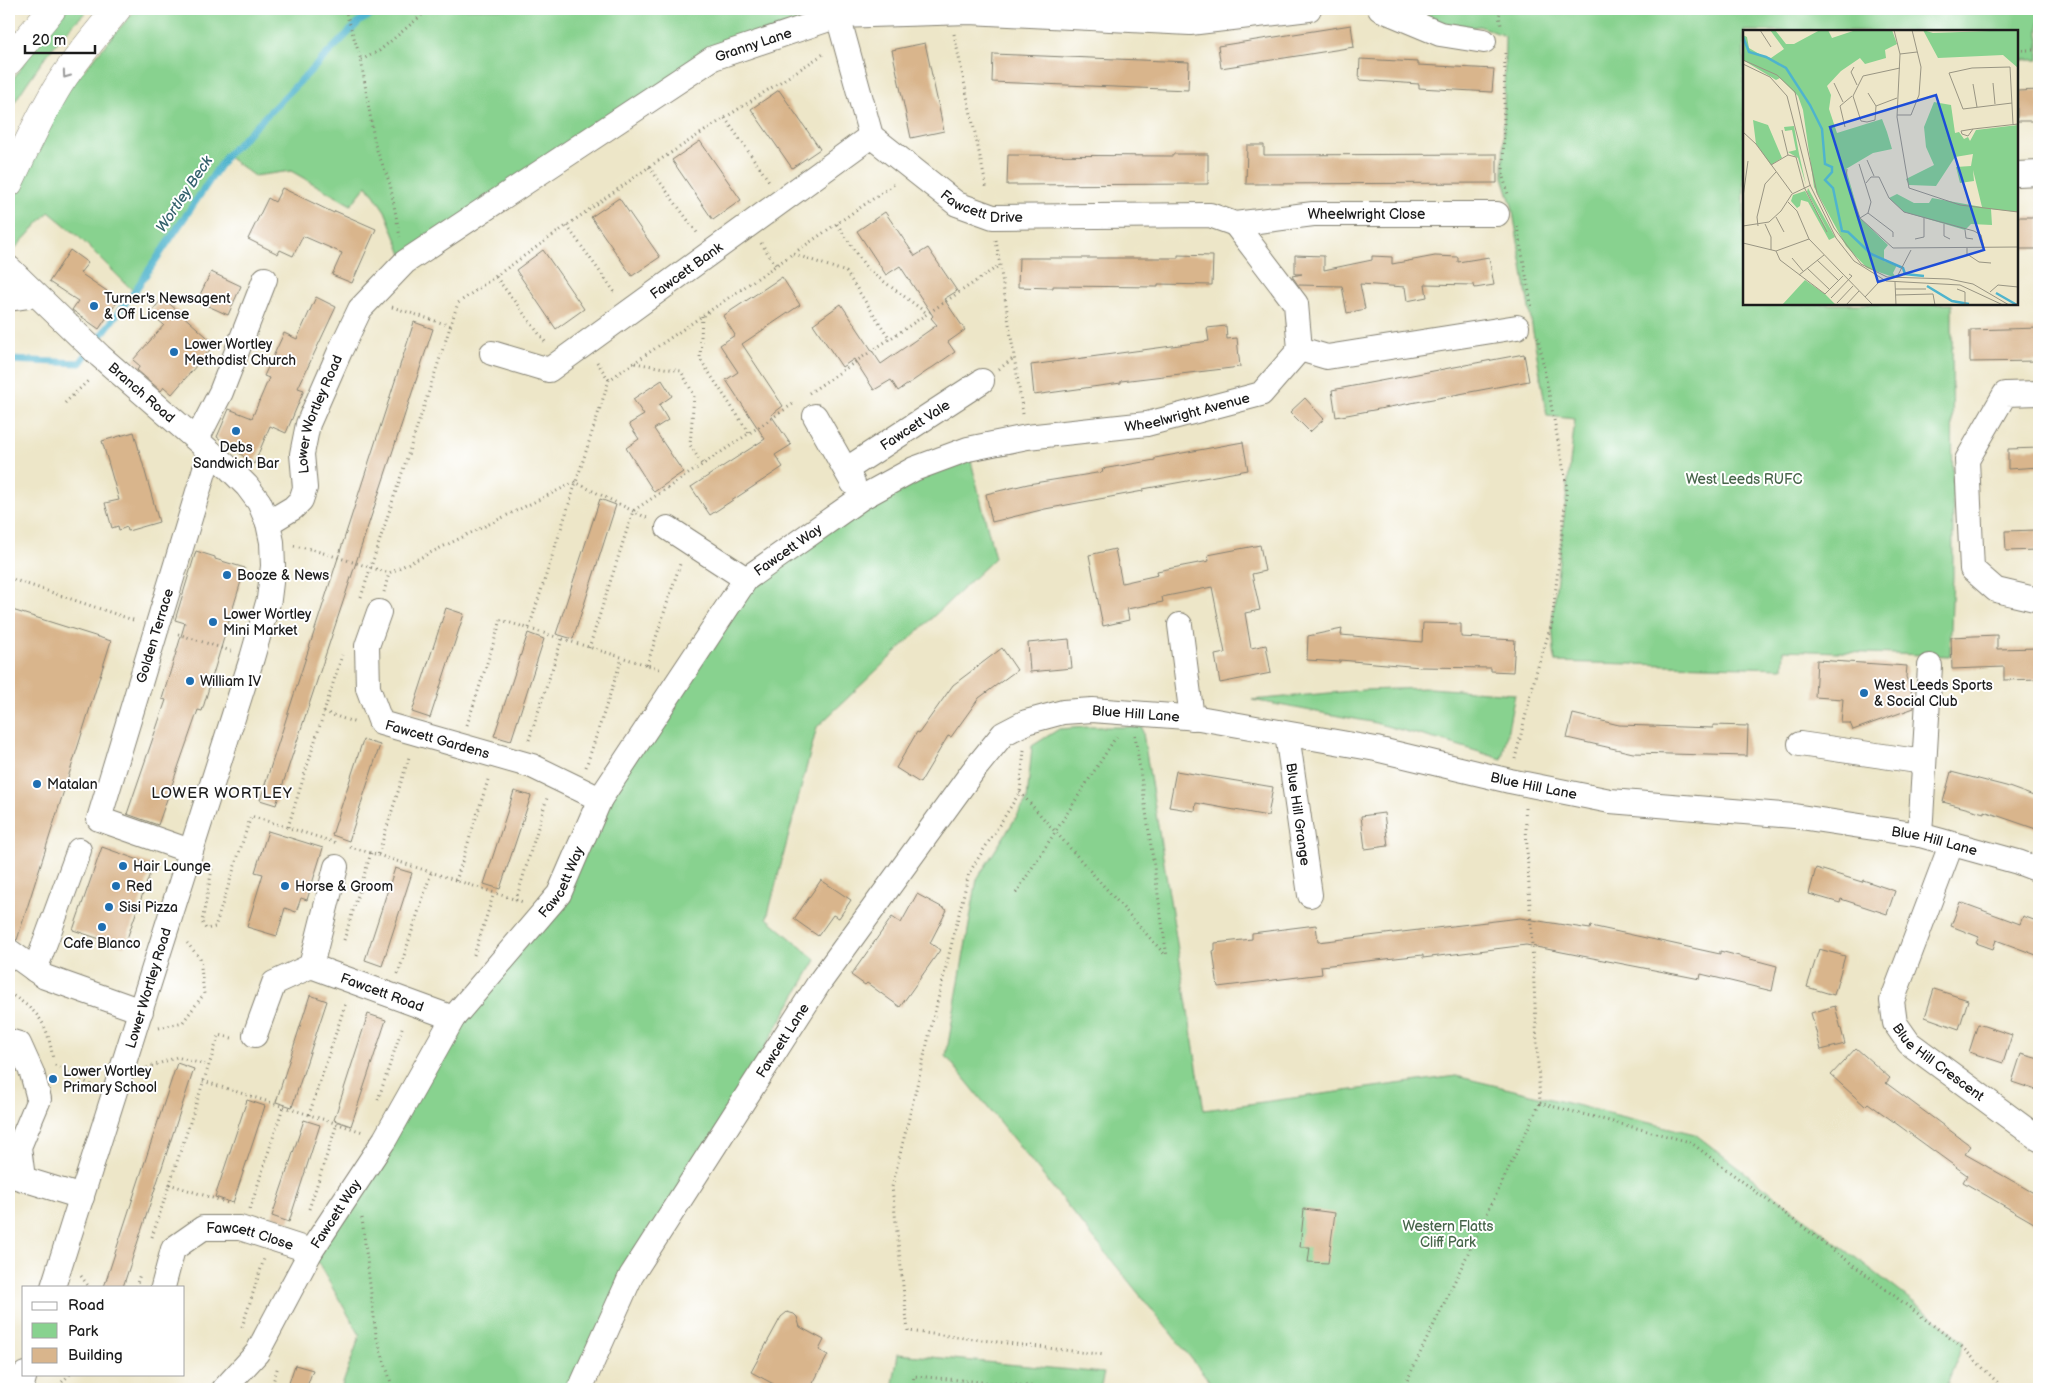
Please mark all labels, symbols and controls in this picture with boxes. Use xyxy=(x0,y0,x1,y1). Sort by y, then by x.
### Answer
scale bar xyxy=(25,22,95,54)
street label: Granny Lane xyxy=(713,24,794,66)
inset map xyxy=(1743,30,2018,305)
text: 20 m xyxy=(32,31,66,50)
one-way arrow xyxy=(63,69,72,79)
water label: Wortley Beck xyxy=(152,152,217,236)
street label: Fawcett Drive xyxy=(937,186,1023,226)
street label: Wheelwright Close xyxy=(1308,206,1425,223)
street label: Fawcett Bank xyxy=(647,239,726,303)
place label: Turner's Newsagent & Off License xyxy=(104,290,231,323)
marker: Turner's Newsagent & Off License xyxy=(88,300,100,312)
place label: Lower Wortley Methodist Church xyxy=(184,336,296,369)
marker: Lower Wortley Methodist Church xyxy=(168,346,180,358)
street label: Lower Wortley Road xyxy=(293,352,346,474)
street label: Branch Road xyxy=(105,359,178,426)
street label: Wheelwright Avenue xyxy=(1124,389,1252,435)
street label: Fawcett Vale xyxy=(877,396,953,454)
marker: Debs Sandwich Bar xyxy=(230,425,242,437)
place label: Debs Sandwich Bar xyxy=(193,439,280,472)
park label: West Leeds RUFC xyxy=(1686,471,1802,488)
street label: Fawcett Way xyxy=(751,520,826,580)
place label: Booze & News xyxy=(237,567,329,584)
marker: Booze & News xyxy=(221,569,233,581)
street label: Golden Terrace xyxy=(133,586,177,685)
place label: Lower Wortley Mini Market xyxy=(223,606,312,639)
marker: Lower Wortley Mini Market xyxy=(207,616,219,628)
place label: William IV xyxy=(200,673,262,690)
marker: William IV xyxy=(184,675,196,687)
place label: West Leeds Sports & Social Club xyxy=(1874,677,1993,710)
marker: West Leeds Sports & Social Club xyxy=(1858,687,1870,699)
street label: Blue Hill Lane xyxy=(1091,702,1180,726)
street label: Fawcett Gardens xyxy=(383,717,491,762)
street label: Blue Hill Grange xyxy=(1282,762,1314,867)
street label: Blue Hill Lane xyxy=(1489,769,1578,803)
place label: Matalan xyxy=(47,776,98,793)
marker: Matalan xyxy=(31,778,43,790)
district label: LOWER WORTLEY xyxy=(151,784,293,803)
street label: Blue Hill Lane xyxy=(1890,823,1979,859)
street label: Fawcett Way xyxy=(535,843,588,921)
place label: Hair Lounge xyxy=(133,858,211,875)
marker: Hair Lounge xyxy=(117,860,129,872)
place label: Red xyxy=(126,878,152,895)
place label: Horse & Groom xyxy=(295,878,393,895)
marker: Red xyxy=(110,880,122,892)
marker: Horse & Groom xyxy=(279,880,291,892)
place label: Sisi Pizza xyxy=(119,899,178,916)
marker: Sisi Pizza xyxy=(103,901,115,913)
marker: Cafe Blanco xyxy=(96,921,108,933)
street label: Lower Wortley Road xyxy=(122,926,175,1050)
place label: Cafe Blanco xyxy=(63,935,141,952)
street label: Fawcett Road xyxy=(338,970,426,1016)
street label: Fawcett Lane xyxy=(752,1000,813,1081)
street label: Blue Hill Crescent xyxy=(1889,1020,1988,1105)
place label: Lower Wortley Primary School xyxy=(63,1063,157,1096)
marker: Lower Wortley Primary School xyxy=(47,1073,59,1085)
street label: Fawcett Way xyxy=(307,1176,365,1252)
park label: Western Flatts Cliff Park xyxy=(1403,1218,1493,1251)
street label: Fawcett Close xyxy=(206,1220,296,1254)
legend xyxy=(22,1286,185,1376)
text: Road xyxy=(68,1296,104,1315)
text: Park xyxy=(68,1322,99,1341)
text: Building xyxy=(68,1346,123,1365)

